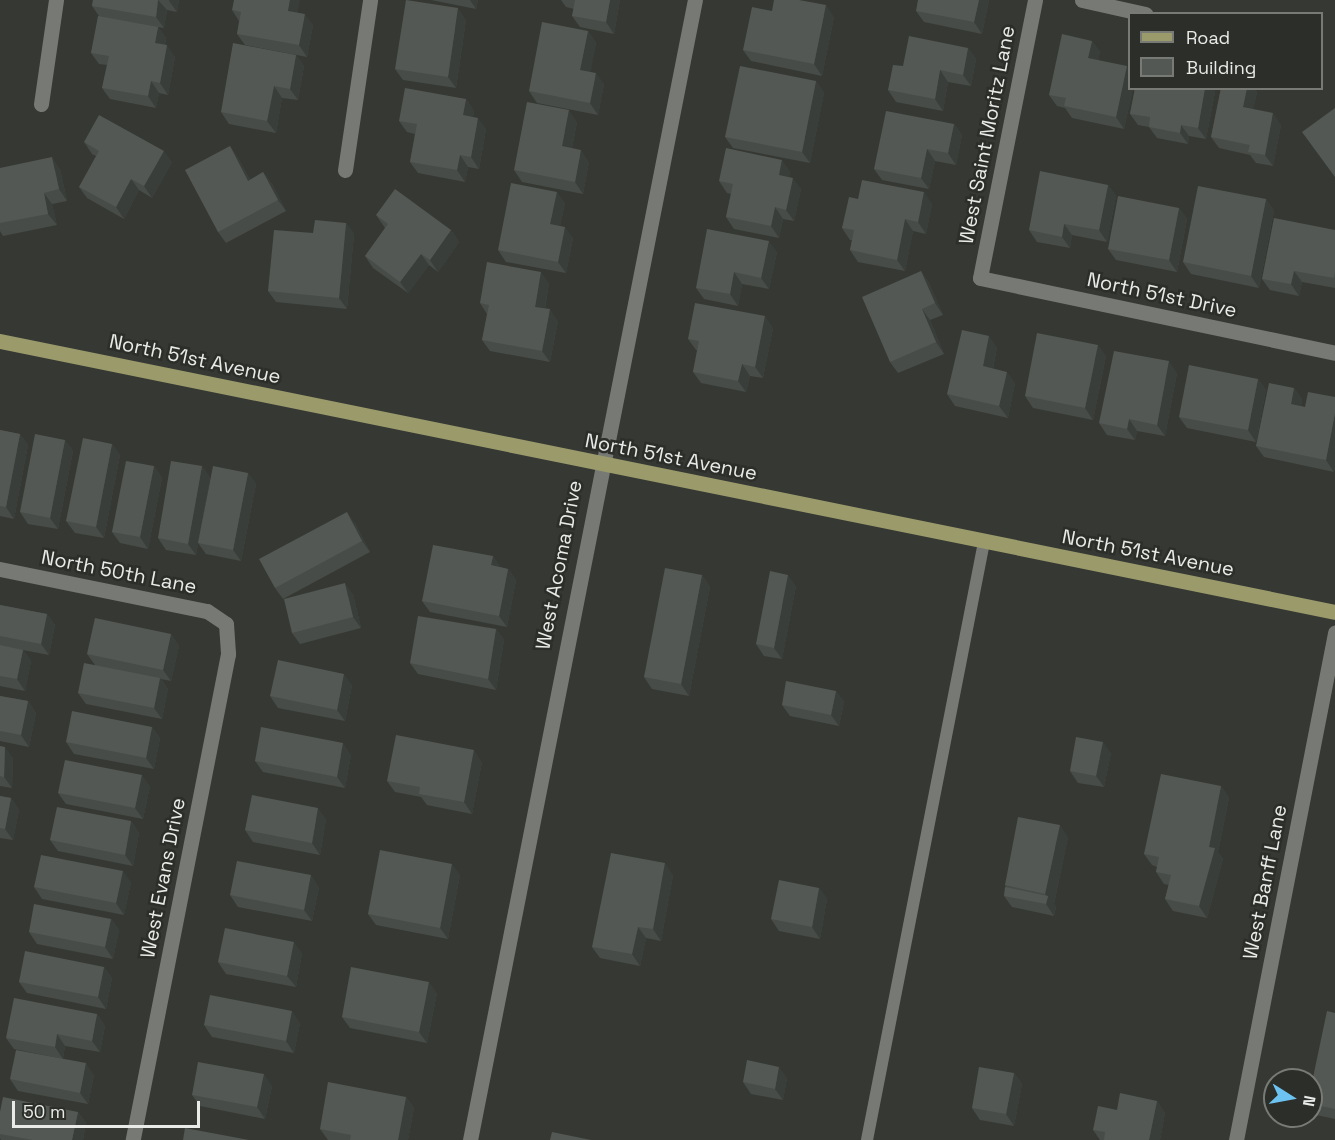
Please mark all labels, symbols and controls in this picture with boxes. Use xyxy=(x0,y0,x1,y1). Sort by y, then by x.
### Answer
legend xyxy=(1128,12,1323,90)
street label: West Saint Moritz Lane xyxy=(954,24,1020,246)
text: Road xyxy=(1186,26,1230,49)
text: Building xyxy=(1186,56,1256,79)
street label: North 51st Drive xyxy=(1085,267,1239,323)
street label: North 51st Avenue xyxy=(107,329,283,389)
street label: North 51st Avenue xyxy=(583,429,759,485)
street label: West Acoma Drive xyxy=(531,478,587,652)
street label: North 51st Avenue xyxy=(1060,525,1236,581)
street label: North 50th Lane xyxy=(39,545,199,599)
street label: West Evans Drive xyxy=(136,796,190,960)
street label: West Banff Lane xyxy=(1238,802,1292,962)
north arrow xyxy=(1263,1068,1323,1128)
scale bar xyxy=(15,1089,202,1127)
text: N xyxy=(1298,1094,1321,1108)
text: 50 m xyxy=(23,1100,65,1123)

